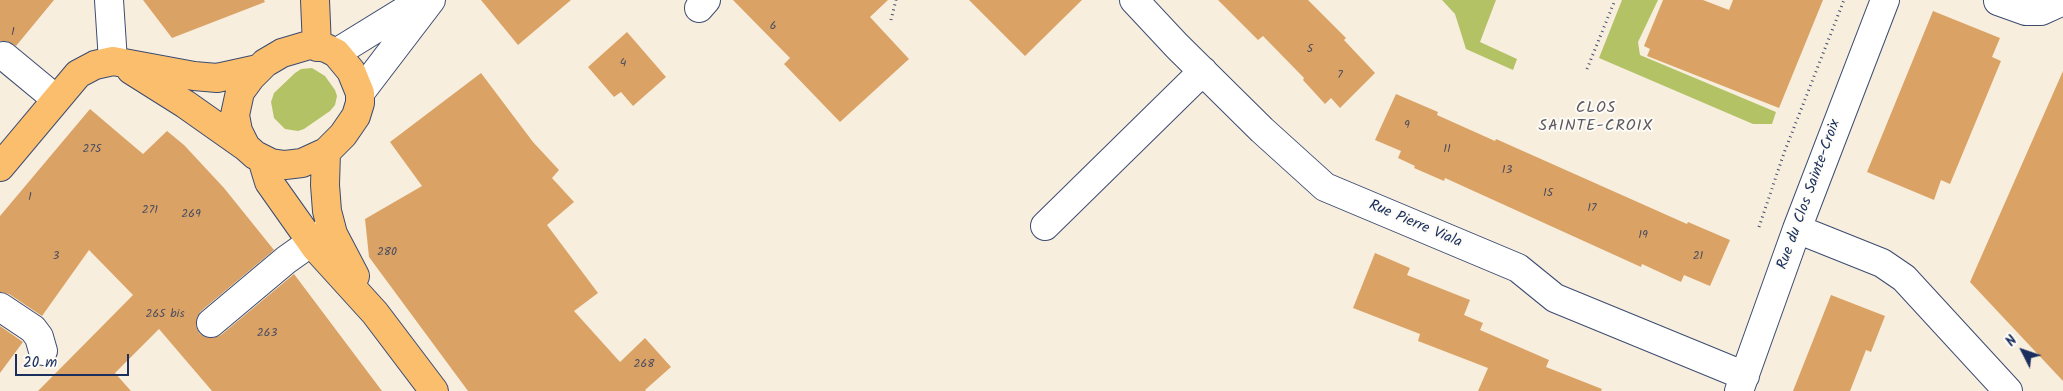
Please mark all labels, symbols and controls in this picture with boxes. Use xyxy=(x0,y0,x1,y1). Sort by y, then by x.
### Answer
house number: 6 xyxy=(770,20,776,34)
house number: 1 xyxy=(11,26,15,40)
house number: 5 xyxy=(1307,43,1313,57)
house number: 4 xyxy=(620,57,626,71)
house number: 7 xyxy=(1337,69,1343,83)
district label: CLOS SAINTE-CROIX xyxy=(1537,99,1655,137)
street label: Rue du Clos Sainte-Croix xyxy=(1775,118,1845,272)
house number: 9 xyxy=(1404,119,1410,133)
house number: 275 xyxy=(83,143,101,157)
house number: 11 xyxy=(1443,143,1451,157)
house number: 13 xyxy=(1502,164,1512,178)
house number: 15 xyxy=(1543,187,1553,201)
house number: 1 xyxy=(28,191,32,205)
street label: Rue Pierre Viala xyxy=(1366,197,1464,253)
house number: 17 xyxy=(1587,202,1597,216)
house number: 271 xyxy=(142,204,158,218)
house number: 269 xyxy=(181,208,201,222)
house number: 19 xyxy=(1638,229,1648,243)
house number: 280 xyxy=(377,246,397,260)
house number: 3 xyxy=(53,250,59,264)
house number: 21 xyxy=(1693,250,1703,264)
house number: 265 bis xyxy=(145,308,185,322)
north arrow xyxy=(1998,326,2048,376)
house number: 263 xyxy=(257,327,277,341)
text: N xyxy=(2000,331,2023,352)
scale bar xyxy=(18,344,131,376)
text: 20 m xyxy=(23,351,57,375)
house number: 268 xyxy=(634,358,654,372)

